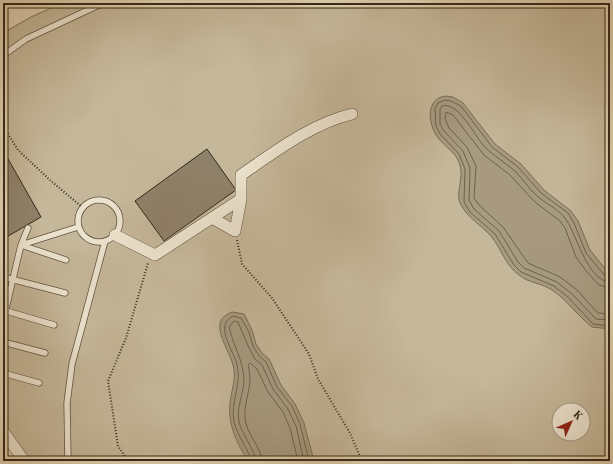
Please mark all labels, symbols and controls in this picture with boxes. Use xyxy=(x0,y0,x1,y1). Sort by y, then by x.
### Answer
north arrow xyxy=(551,402,591,442)
text: K xyxy=(570,409,584,423)

